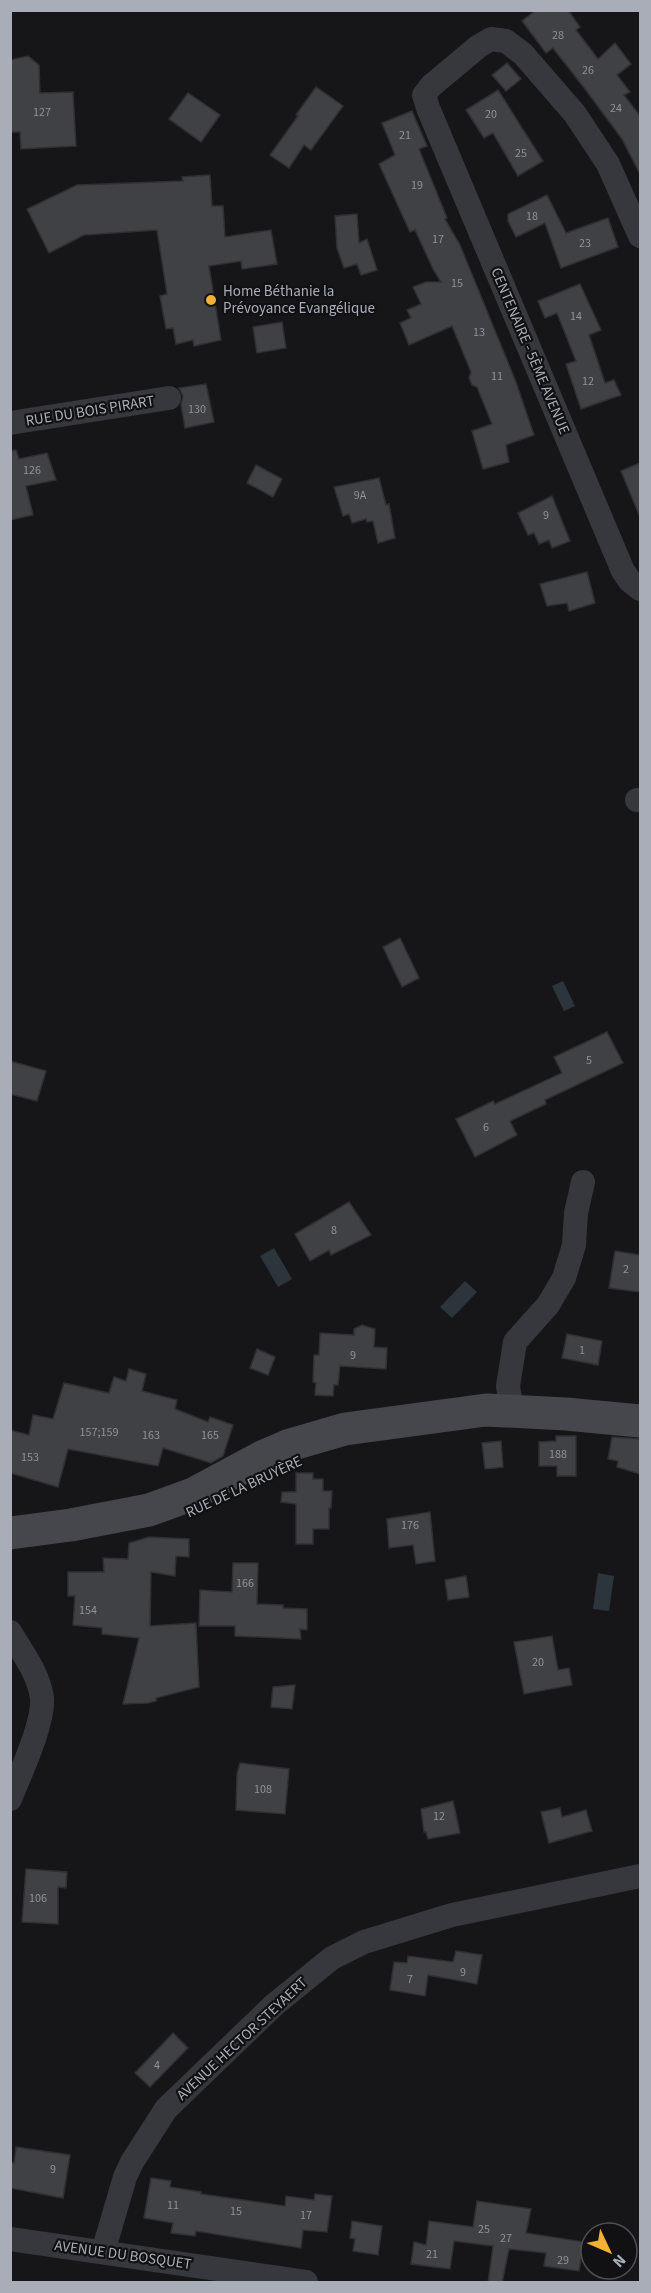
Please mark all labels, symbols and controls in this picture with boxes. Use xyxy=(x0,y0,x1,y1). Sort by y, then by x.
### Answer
house number: 28 xyxy=(552,27,564,44)
house number: 26 xyxy=(582,62,594,79)
house number: 24 xyxy=(610,100,622,117)
house number: 127 xyxy=(33,104,51,121)
house number: 20 xyxy=(485,106,497,123)
house number: 21 xyxy=(399,127,411,144)
house number: 25 xyxy=(515,145,527,162)
house number: 19 xyxy=(411,177,423,194)
house number: 18 xyxy=(526,208,538,225)
house number: 17 xyxy=(432,231,444,248)
house number: 23 xyxy=(579,235,591,252)
street label: CENTENAIRE - 5ÈME AVENUE xyxy=(485,264,575,438)
house number: 15 xyxy=(451,275,463,292)
place label: Home Béthanie la Prévoyance Evangélique xyxy=(223,281,375,319)
marker: Home Béthanie la Prévoyance Evangélique xyxy=(204,293,218,307)
house number: 14 xyxy=(570,308,582,325)
house number: 13 xyxy=(473,324,485,341)
house number: 11 xyxy=(491,368,503,385)
house number: 12 xyxy=(582,373,594,390)
street label: RUE DU BOIS PIRART xyxy=(24,390,156,432)
house number: 130 xyxy=(188,401,206,418)
house number: 126 xyxy=(23,462,41,479)
house number: 9A xyxy=(354,487,367,504)
house number: 9 xyxy=(543,507,549,524)
house number: 5 xyxy=(586,1052,592,1069)
house number: 6 xyxy=(483,1119,489,1136)
house number: 8 xyxy=(331,1222,337,1239)
house number: 2 xyxy=(623,1261,629,1278)
house number: 1 xyxy=(579,1342,585,1359)
house number: 9 xyxy=(350,1347,356,1364)
house number: 157;159 xyxy=(80,1424,118,1441)
house number: 163 xyxy=(142,1427,160,1444)
house number: 165 xyxy=(201,1427,219,1444)
house number: 188 xyxy=(549,1446,567,1463)
house number: 153 xyxy=(21,1449,39,1466)
street label: RUE DE LA BRUYÈRE xyxy=(182,1451,306,1523)
house number: 176 xyxy=(401,1517,419,1534)
house number: 166 xyxy=(236,1575,254,1592)
house number: 154 xyxy=(79,1602,97,1619)
house number: 20 xyxy=(532,1654,544,1671)
house number: 108 xyxy=(254,1781,272,1798)
house number: 12 xyxy=(433,1808,445,1825)
house number: 106 xyxy=(29,1890,47,1907)
house number: 9 xyxy=(460,1964,466,1981)
house number: 7 xyxy=(407,1971,413,1988)
street label: AVENUE HECTOR STEYAERT xyxy=(172,1973,312,2105)
house number: 4 xyxy=(154,2057,160,2074)
house number: 9 xyxy=(50,2161,56,2178)
house number: 11 xyxy=(167,2197,179,2214)
house number: 15 xyxy=(230,2203,242,2220)
house number: 17 xyxy=(300,2207,312,2224)
house number: 25 xyxy=(478,2221,490,2238)
north arrow xyxy=(579,2221,639,2281)
house number: 27 xyxy=(500,2230,512,2247)
street label: AVENUE DU BOSQUET xyxy=(53,2235,193,2275)
house number: 21 xyxy=(426,2246,438,2263)
text: N xyxy=(607,2249,631,2272)
house number: 29 xyxy=(557,2252,569,2269)

